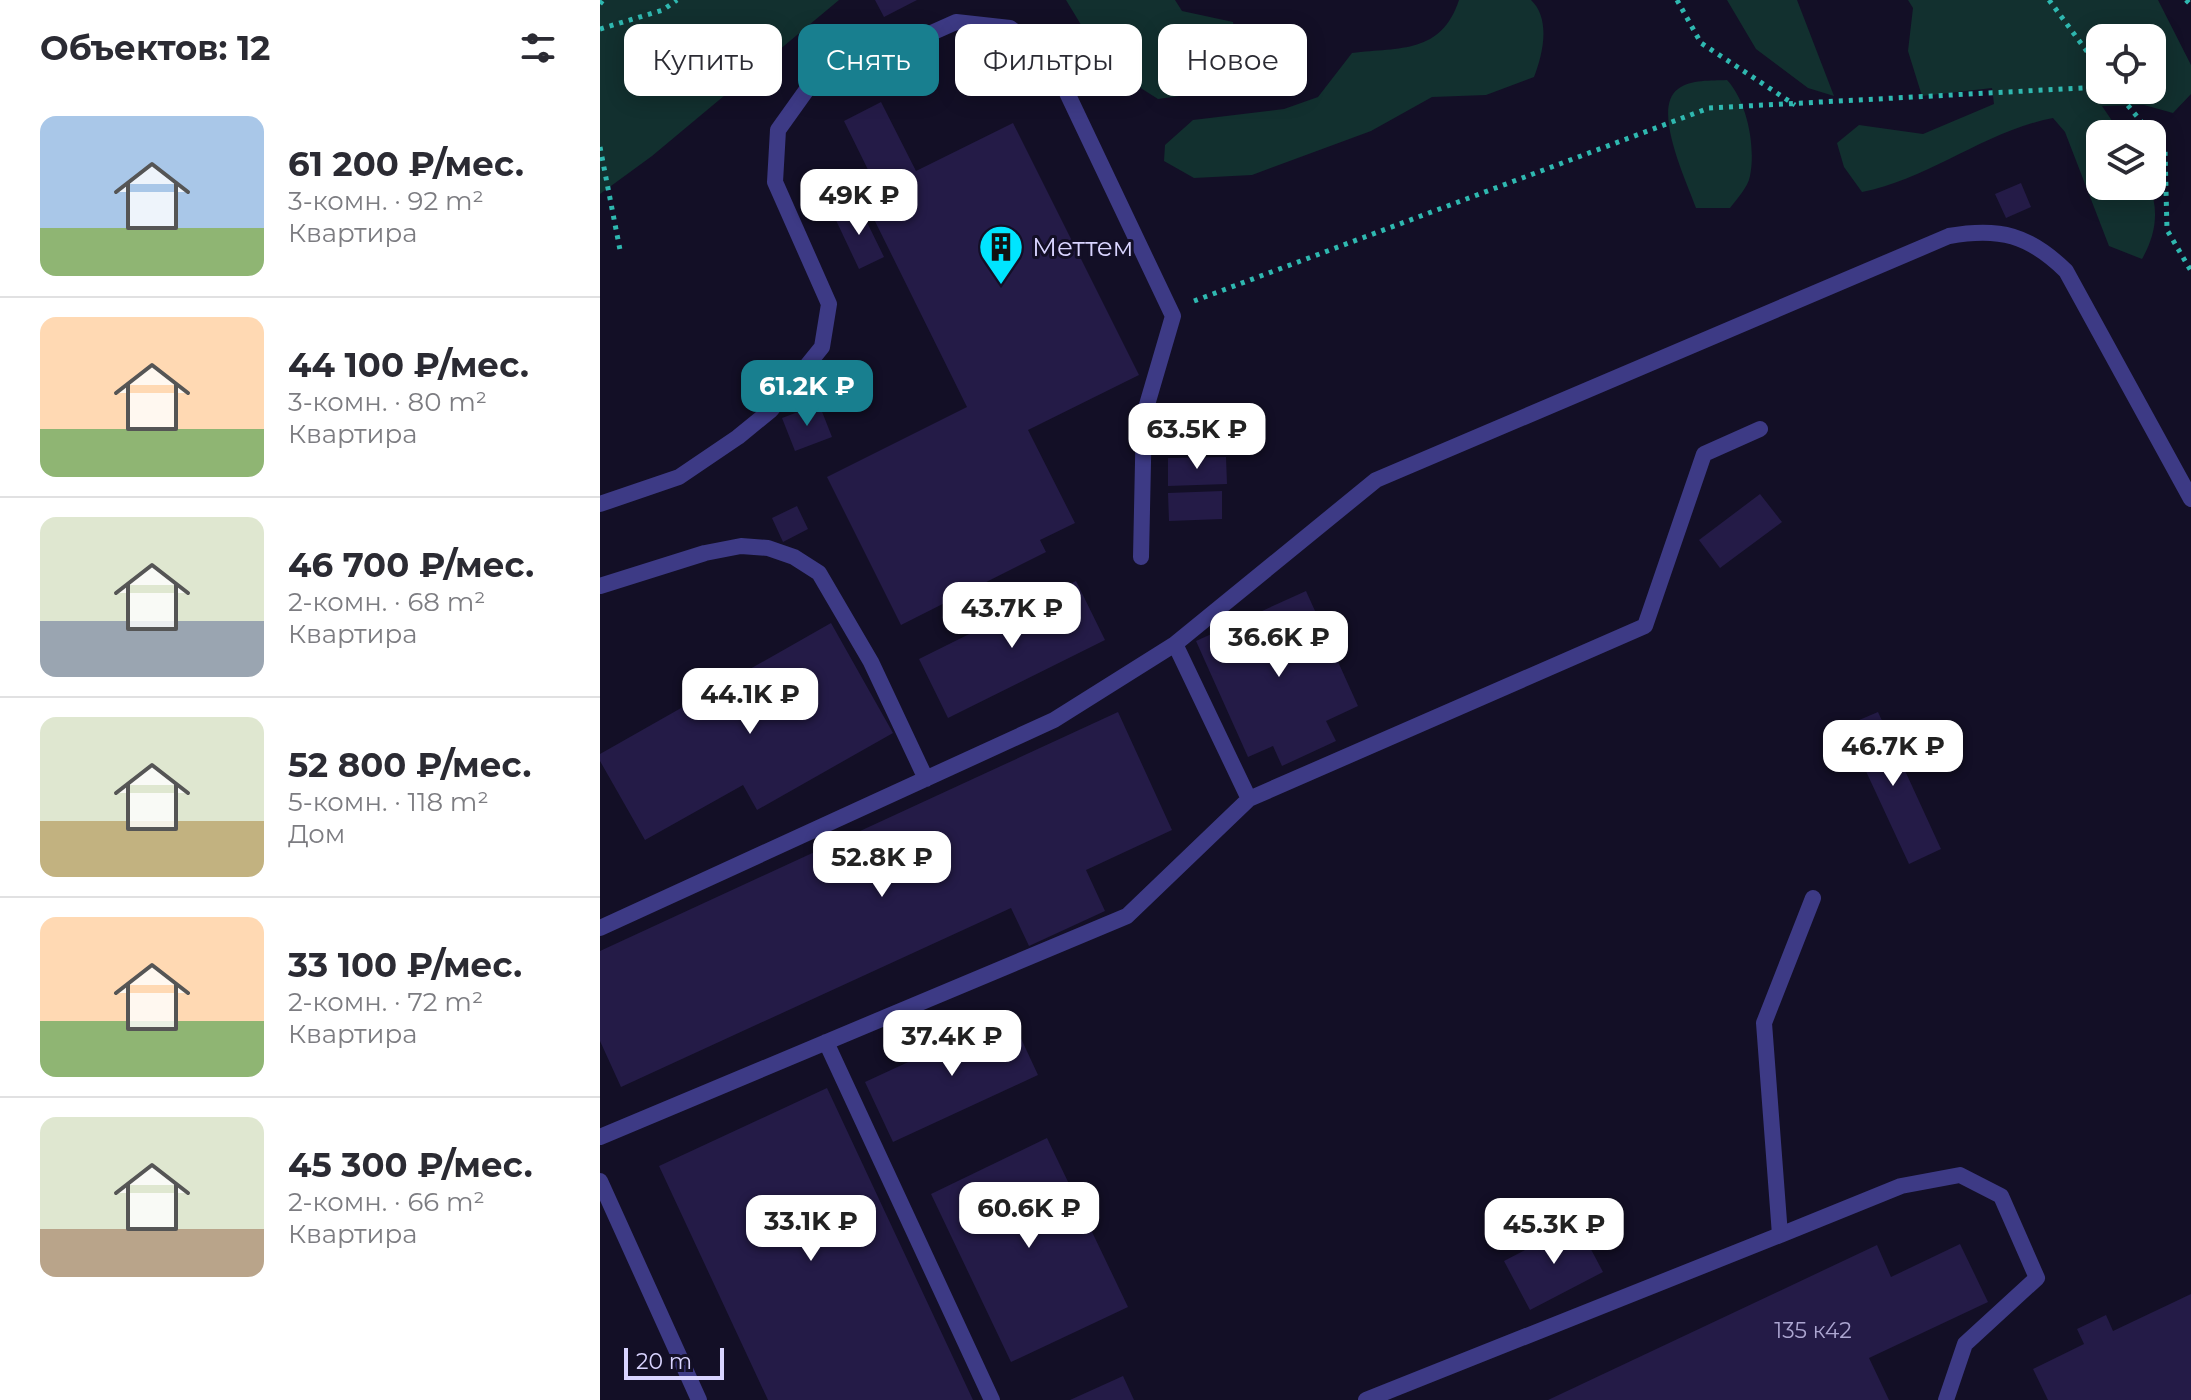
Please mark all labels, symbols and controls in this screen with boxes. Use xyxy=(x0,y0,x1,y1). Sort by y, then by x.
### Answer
chip: Купить xyxy=(624,24,782,96)
chip: Снять xyxy=(798,24,939,96)
chip: Фильтры xyxy=(955,24,1142,96)
chip: Новое xyxy=(1158,24,1307,96)
map controls xyxy=(2086,24,2166,200)
button: locate xyxy=(2086,24,2166,104)
icon: filters xyxy=(516,26,560,70)
text: Объектов: 12 xyxy=(40,27,270,69)
button: layers xyxy=(2086,120,2166,200)
text: 61 200 ₽/мес. xyxy=(288,143,524,185)
icon: home xyxy=(104,148,200,244)
pin: 49K ₽ xyxy=(803,169,915,237)
text: 49K ₽ xyxy=(818,179,900,211)
text: 3-комн. · 92 m² xyxy=(288,185,484,217)
text: Квартира xyxy=(288,217,417,249)
building icon: Меттем xyxy=(977,223,1025,286)
place label: Меттем xyxy=(1032,231,1133,263)
text: 44 100 ₽/мес. xyxy=(288,344,529,386)
icon: home xyxy=(104,349,200,445)
pin: 61.2K ₽ xyxy=(733,360,881,428)
text: 61.2K ₽ xyxy=(759,370,855,402)
text: 3-комн. · 80 m² xyxy=(288,386,487,418)
pin: 63.5K ₽ xyxy=(1123,403,1271,471)
text: 63.5K ₽ xyxy=(1146,413,1248,445)
text: Квартира xyxy=(288,418,417,450)
text: 46 700 ₽/мес. xyxy=(288,544,534,586)
icon: home xyxy=(104,549,200,645)
pin: 43.7K ₽ xyxy=(938,582,1086,650)
text: 2-комн. · 68 m² xyxy=(288,586,485,618)
text: 43.7K ₽ xyxy=(961,592,1063,624)
pin: 36.6K ₽ xyxy=(1205,611,1353,679)
text: Квартира xyxy=(288,618,417,650)
text: 36.6K ₽ xyxy=(1228,621,1330,653)
pin: 44.1K ₽ xyxy=(676,668,824,736)
text: 44.1K ₽ xyxy=(700,678,800,710)
pin: 46.7K ₽ xyxy=(1819,720,1967,788)
text: 46.7K ₽ xyxy=(1841,730,1945,762)
text: 52 800 ₽/мес. xyxy=(288,744,531,786)
icon: home xyxy=(104,749,200,845)
text: 5-комн. · 118 m² xyxy=(288,786,489,818)
text: Дом xyxy=(288,818,345,850)
pin: 52.8K ₽ xyxy=(808,831,956,899)
text: 52.8K ₽ xyxy=(831,841,933,873)
text: 33 100 ₽/мес. xyxy=(288,944,522,986)
icon: home xyxy=(104,949,200,1045)
text: 2-комн. · 72 m² xyxy=(288,986,483,1018)
pin: 37.4K ₽ xyxy=(878,1010,1026,1078)
text: Квартира xyxy=(288,1018,417,1050)
text: 37.4K ₽ xyxy=(901,1020,1003,1052)
text: 45 300 ₽/мес. xyxy=(288,1144,533,1186)
icon: home xyxy=(104,1149,200,1245)
pin: 60.6K ₽ xyxy=(955,1182,1103,1250)
text: 2-комн. · 66 m² xyxy=(288,1186,485,1218)
text: 60.6K ₽ xyxy=(977,1192,1081,1224)
pin: 33.1K ₽ xyxy=(737,1195,885,1263)
pin: 45.3K ₽ xyxy=(1480,1198,1628,1266)
text: 33.1K ₽ xyxy=(764,1205,858,1237)
text: 45.3K ₽ xyxy=(1503,1208,1605,1240)
text: Квартира xyxy=(288,1218,417,1250)
house number: 135 к42 xyxy=(1774,1317,1852,1344)
scale bar xyxy=(624,1344,724,1380)
text: 20 m xyxy=(636,1348,692,1375)

